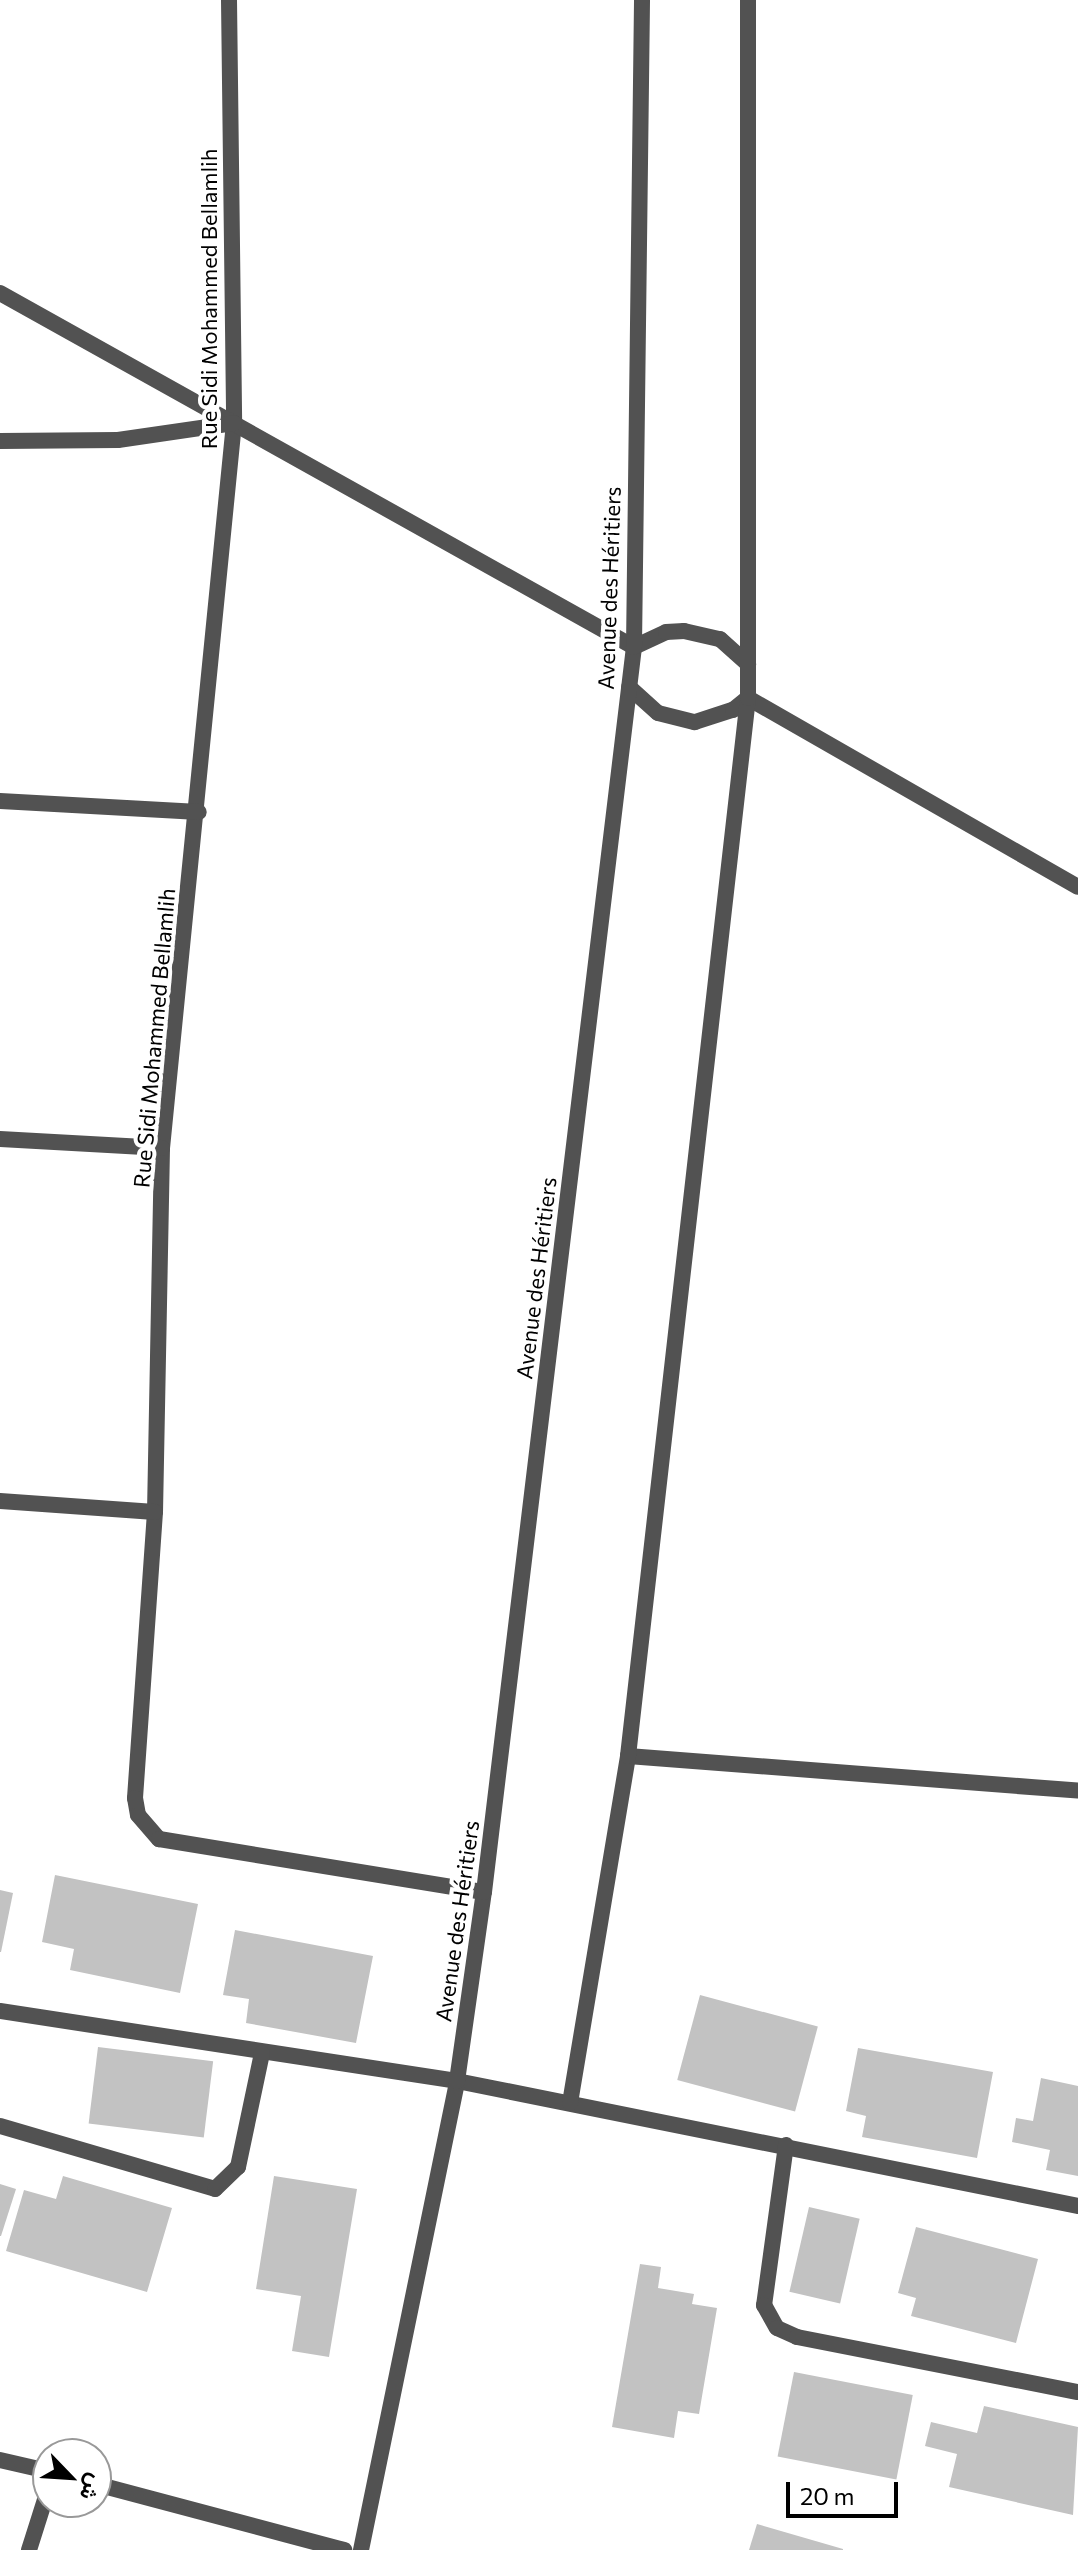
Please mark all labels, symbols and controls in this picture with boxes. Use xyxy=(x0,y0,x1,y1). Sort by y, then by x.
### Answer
street label: Rue Sidi Mohammed Bellamlih xyxy=(196,149,222,449)
street label: Avenue des Héritiers xyxy=(592,486,626,690)
street label: Rue Sidi Mohammed Bellamlih xyxy=(128,887,180,1189)
street label: Avenue des Héritiers xyxy=(511,1175,561,1381)
street label: Avenue des Héritiers xyxy=(430,1818,484,2024)
north arrow xyxy=(32,2438,112,2518)
scale bar xyxy=(790,2466,902,2516)
text: ش xyxy=(75,2470,110,2505)
text: 20 m xyxy=(800,2481,854,2510)

